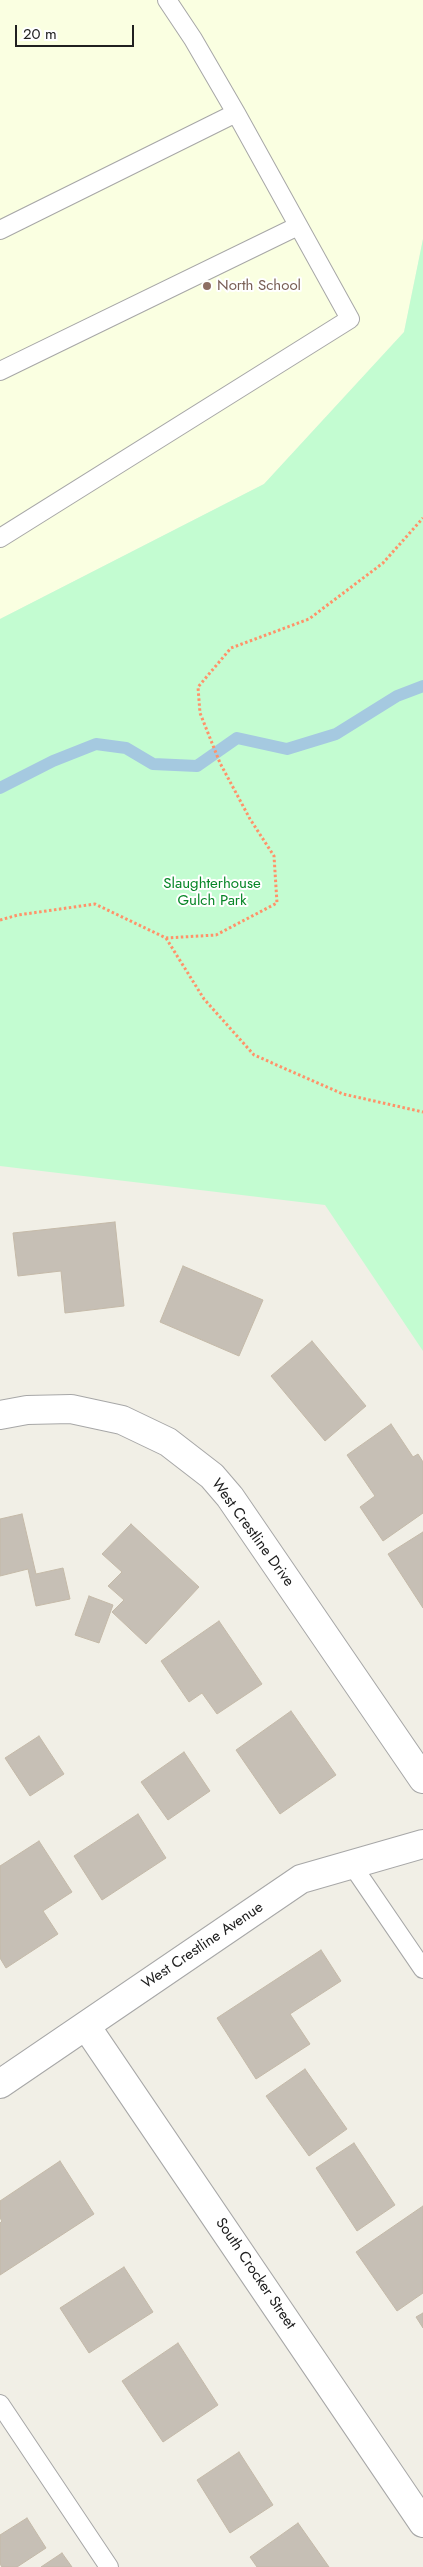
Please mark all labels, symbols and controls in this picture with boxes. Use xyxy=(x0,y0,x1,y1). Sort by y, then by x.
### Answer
scale bar xyxy=(18,15,136,47)
text: 20 m xyxy=(23,23,57,45)
place label: North School xyxy=(217,277,301,295)
marker: North School xyxy=(201,280,213,292)
park label: Slaughterhouse Gulch Park xyxy=(163,875,261,910)
street label: West Crestline Drive xyxy=(207,1476,297,1590)
street label: West Crestline Avenue xyxy=(139,1899,267,1993)
street label: South Crocker Street xyxy=(211,2215,299,2333)

